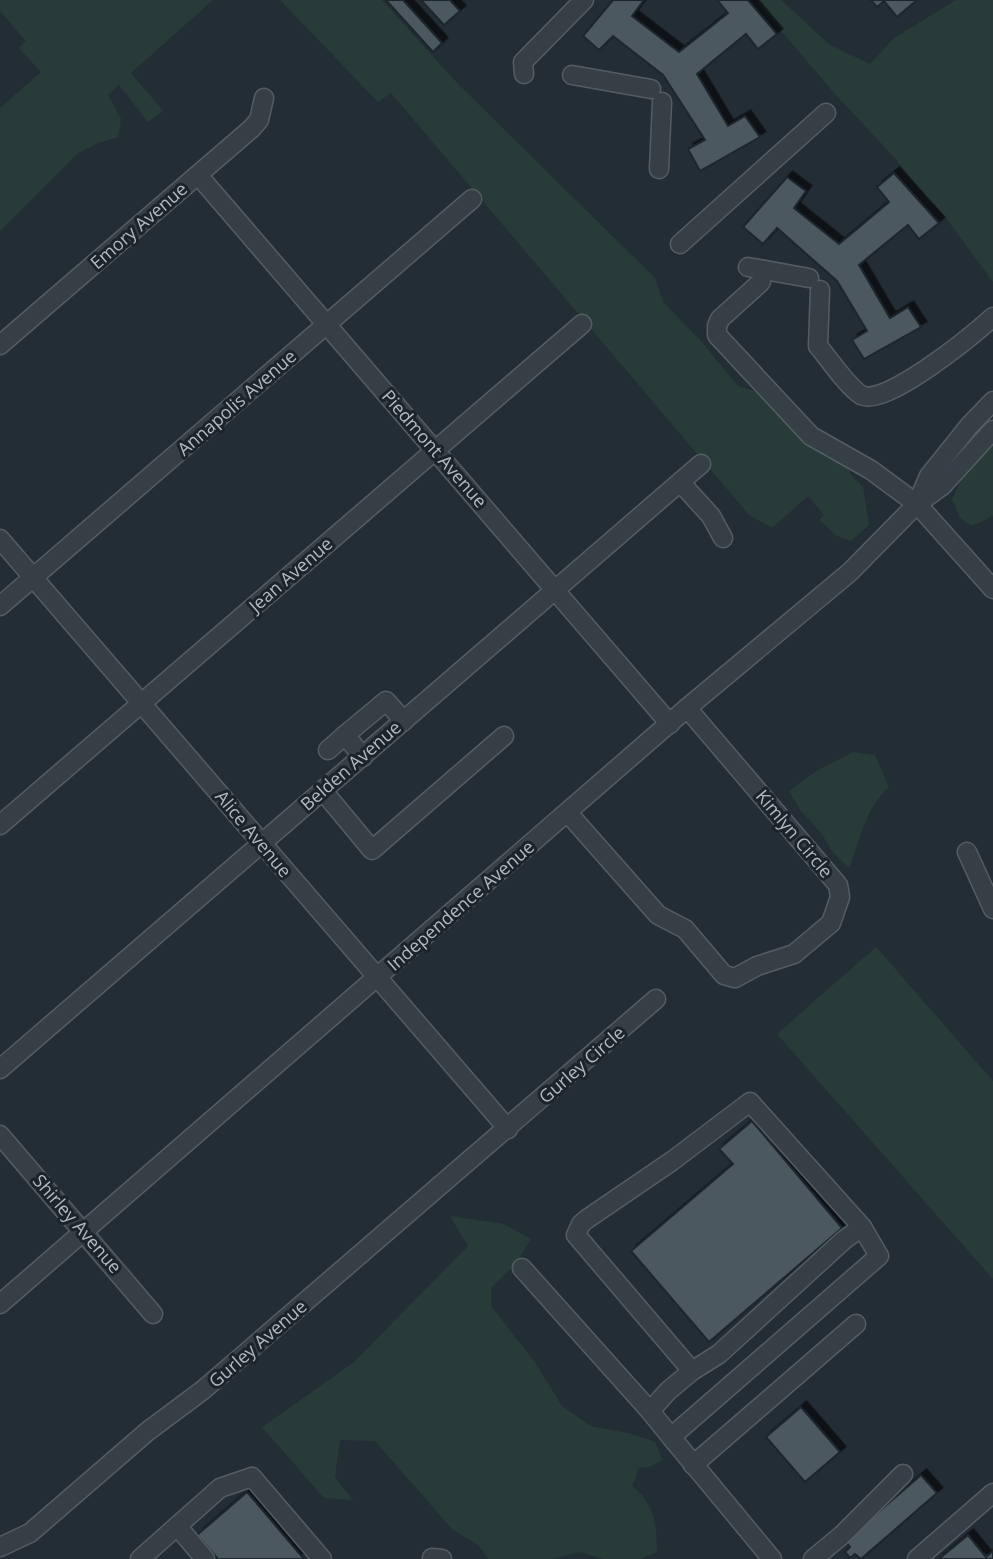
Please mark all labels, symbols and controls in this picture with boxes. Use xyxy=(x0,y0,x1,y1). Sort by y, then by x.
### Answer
street label: Emory Avenue xyxy=(85,176,192,274)
street label: Annapolis Avenue xyxy=(172,344,301,461)
street label: Piedmont Avenue xyxy=(377,384,493,512)
street label: Jean Avenue xyxy=(242,531,337,619)
street label: Belden Avenue xyxy=(295,715,406,816)
street label: Kimlyn Circle xyxy=(751,784,839,882)
street label: Alice Avenue xyxy=(210,785,297,882)
street label: Independence Avenue xyxy=(382,835,539,976)
street label: Gurley Circle xyxy=(533,1020,629,1108)
street label: Shirley Avenue xyxy=(28,1169,127,1278)
street label: Gurley Avenue xyxy=(203,1294,311,1392)

